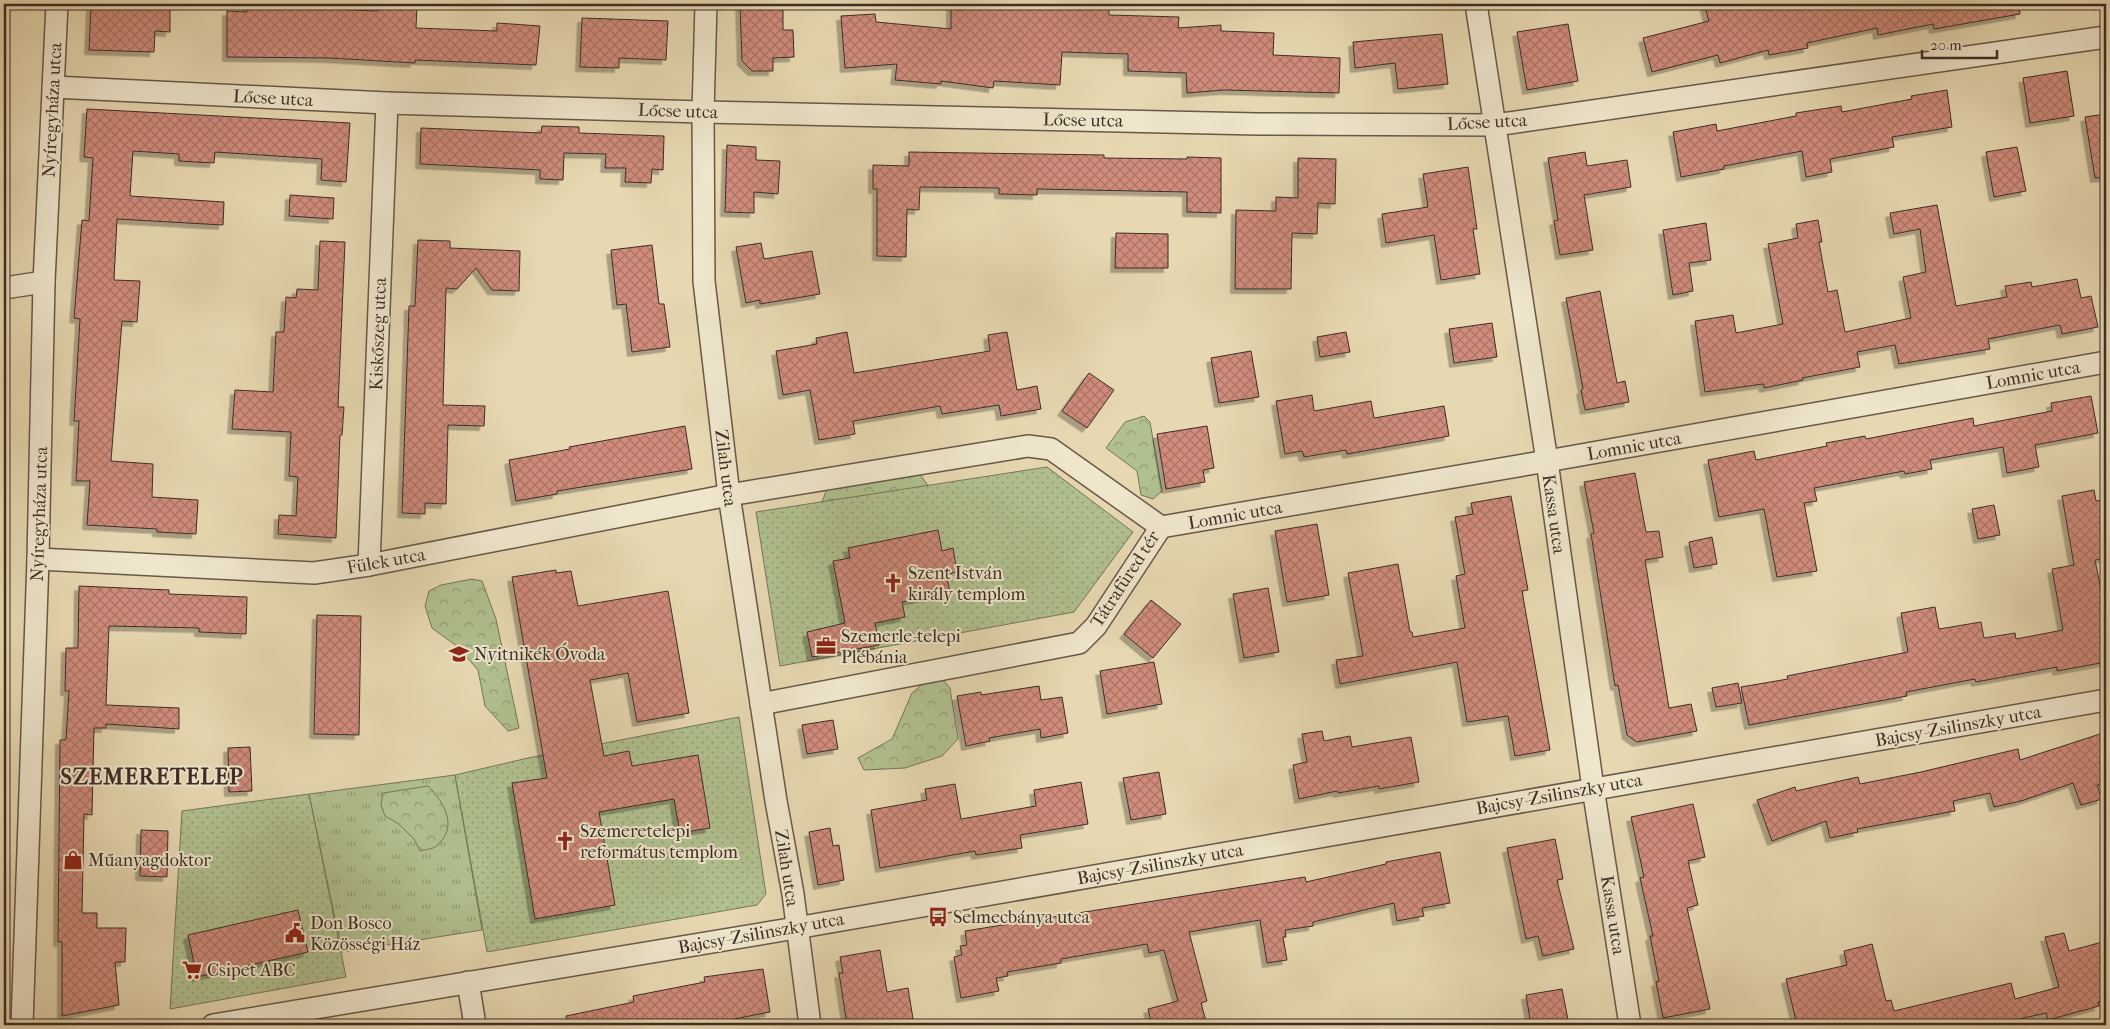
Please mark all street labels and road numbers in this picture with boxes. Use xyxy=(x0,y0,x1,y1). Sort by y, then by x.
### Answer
street label: Nyíregyháza utca xyxy=(38,41,67,178)
street label: Lőcse utca xyxy=(232,86,314,111)
street label: Lőcse utca xyxy=(638,100,719,123)
street label: Lőcse utca xyxy=(1043,109,1124,132)
street label: Lőcse utca xyxy=(1446,110,1528,135)
street label: Kiskőszeg utca xyxy=(366,277,391,391)
street label: Lomnic utca xyxy=(1984,357,2082,394)
street label: Zilah utca xyxy=(710,428,741,509)
street label: Lomnic utca xyxy=(1585,428,1683,465)
street label: Nyíregyháza utca xyxy=(27,445,52,582)
street label: Kassa utca xyxy=(1538,473,1570,556)
street label: Lomnic utca xyxy=(1186,497,1284,534)
street label: Tátrafüred tér xyxy=(1086,527,1165,631)
street label: Fülek utca xyxy=(345,544,428,579)
street label: Bajcsy-Zsilinszky utca xyxy=(1873,701,2043,751)
street label: Bajcsy-Zsilinszky utca xyxy=(1474,769,1644,819)
street label: Zilah utca xyxy=(770,828,803,909)
street label: Bajcsy-Zsilinszky utca xyxy=(1075,839,1245,889)
street label: Kassa utca xyxy=(1596,874,1629,957)
street label: Bajcsy-Zsilinszky utca xyxy=(676,908,846,958)

